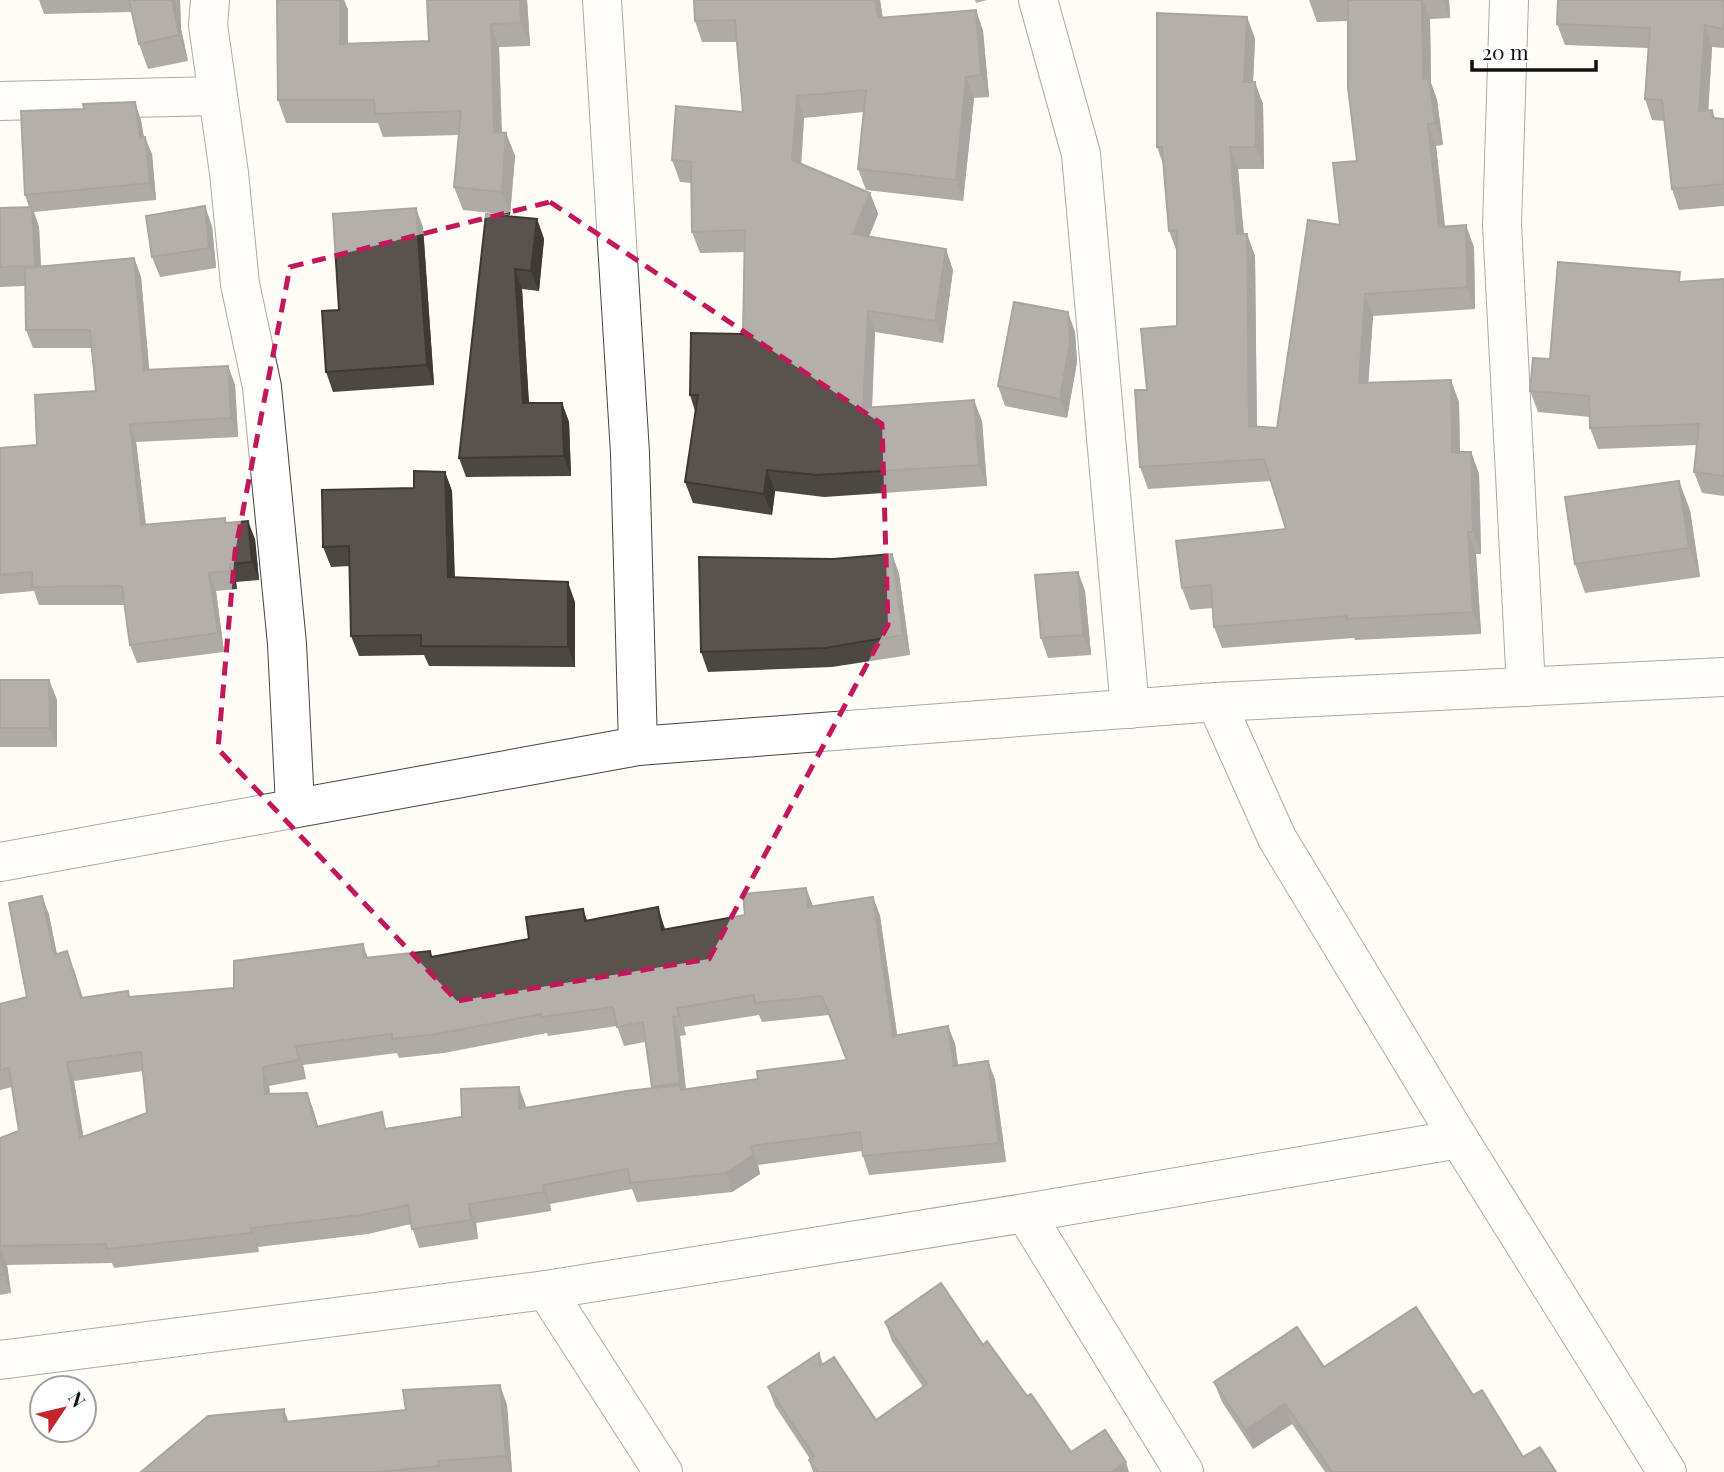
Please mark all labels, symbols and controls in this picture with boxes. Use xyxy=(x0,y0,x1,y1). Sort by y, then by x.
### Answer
scale bar xyxy=(1472,28,1596,72)
text: 20 m xyxy=(1482,37,1529,65)
north arrow xyxy=(28,1374,98,1444)
text: N xyxy=(63,1386,92,1412)

